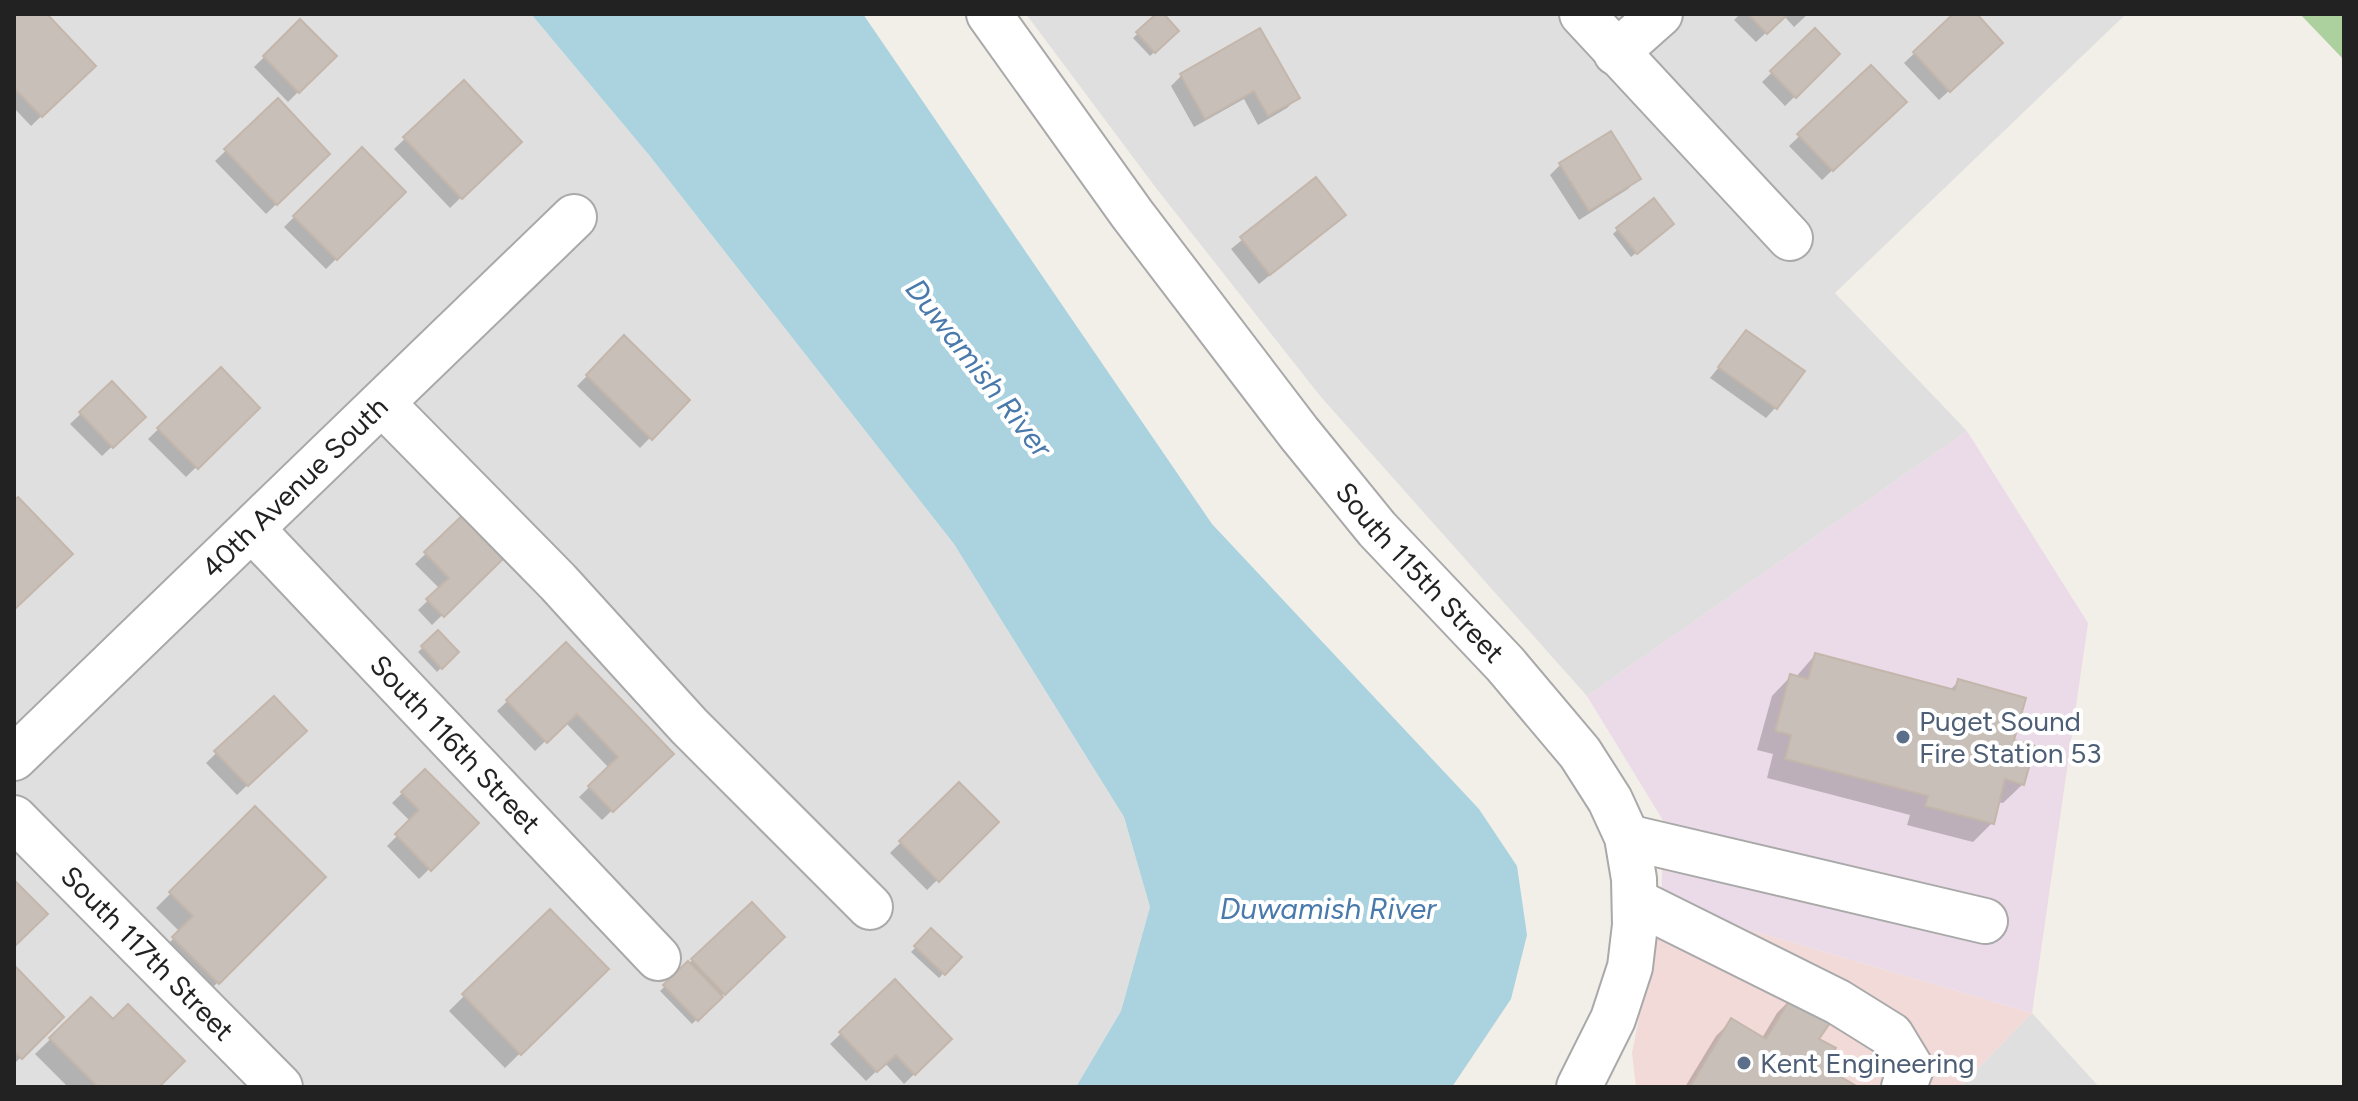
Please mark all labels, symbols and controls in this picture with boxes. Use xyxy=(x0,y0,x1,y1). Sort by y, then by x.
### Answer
water label: Duwamish River xyxy=(898,271,1061,466)
street label: 40th Avenue South xyxy=(194,390,395,585)
street label: South 115th Street xyxy=(1329,475,1512,670)
street label: South 116th Street xyxy=(363,648,548,840)
place label: Puget Sound Fire Station 53 xyxy=(1919,704,2102,770)
marker: Puget Sound Fire Station 53 xyxy=(1894,728,1912,746)
street label: South 117th Street xyxy=(54,859,241,1048)
water label: Duwamish River xyxy=(1220,890,1438,927)
place label: Kent Engineering xyxy=(1760,1046,1975,1080)
marker: Kent Engineering xyxy=(1735,1054,1753,1072)

